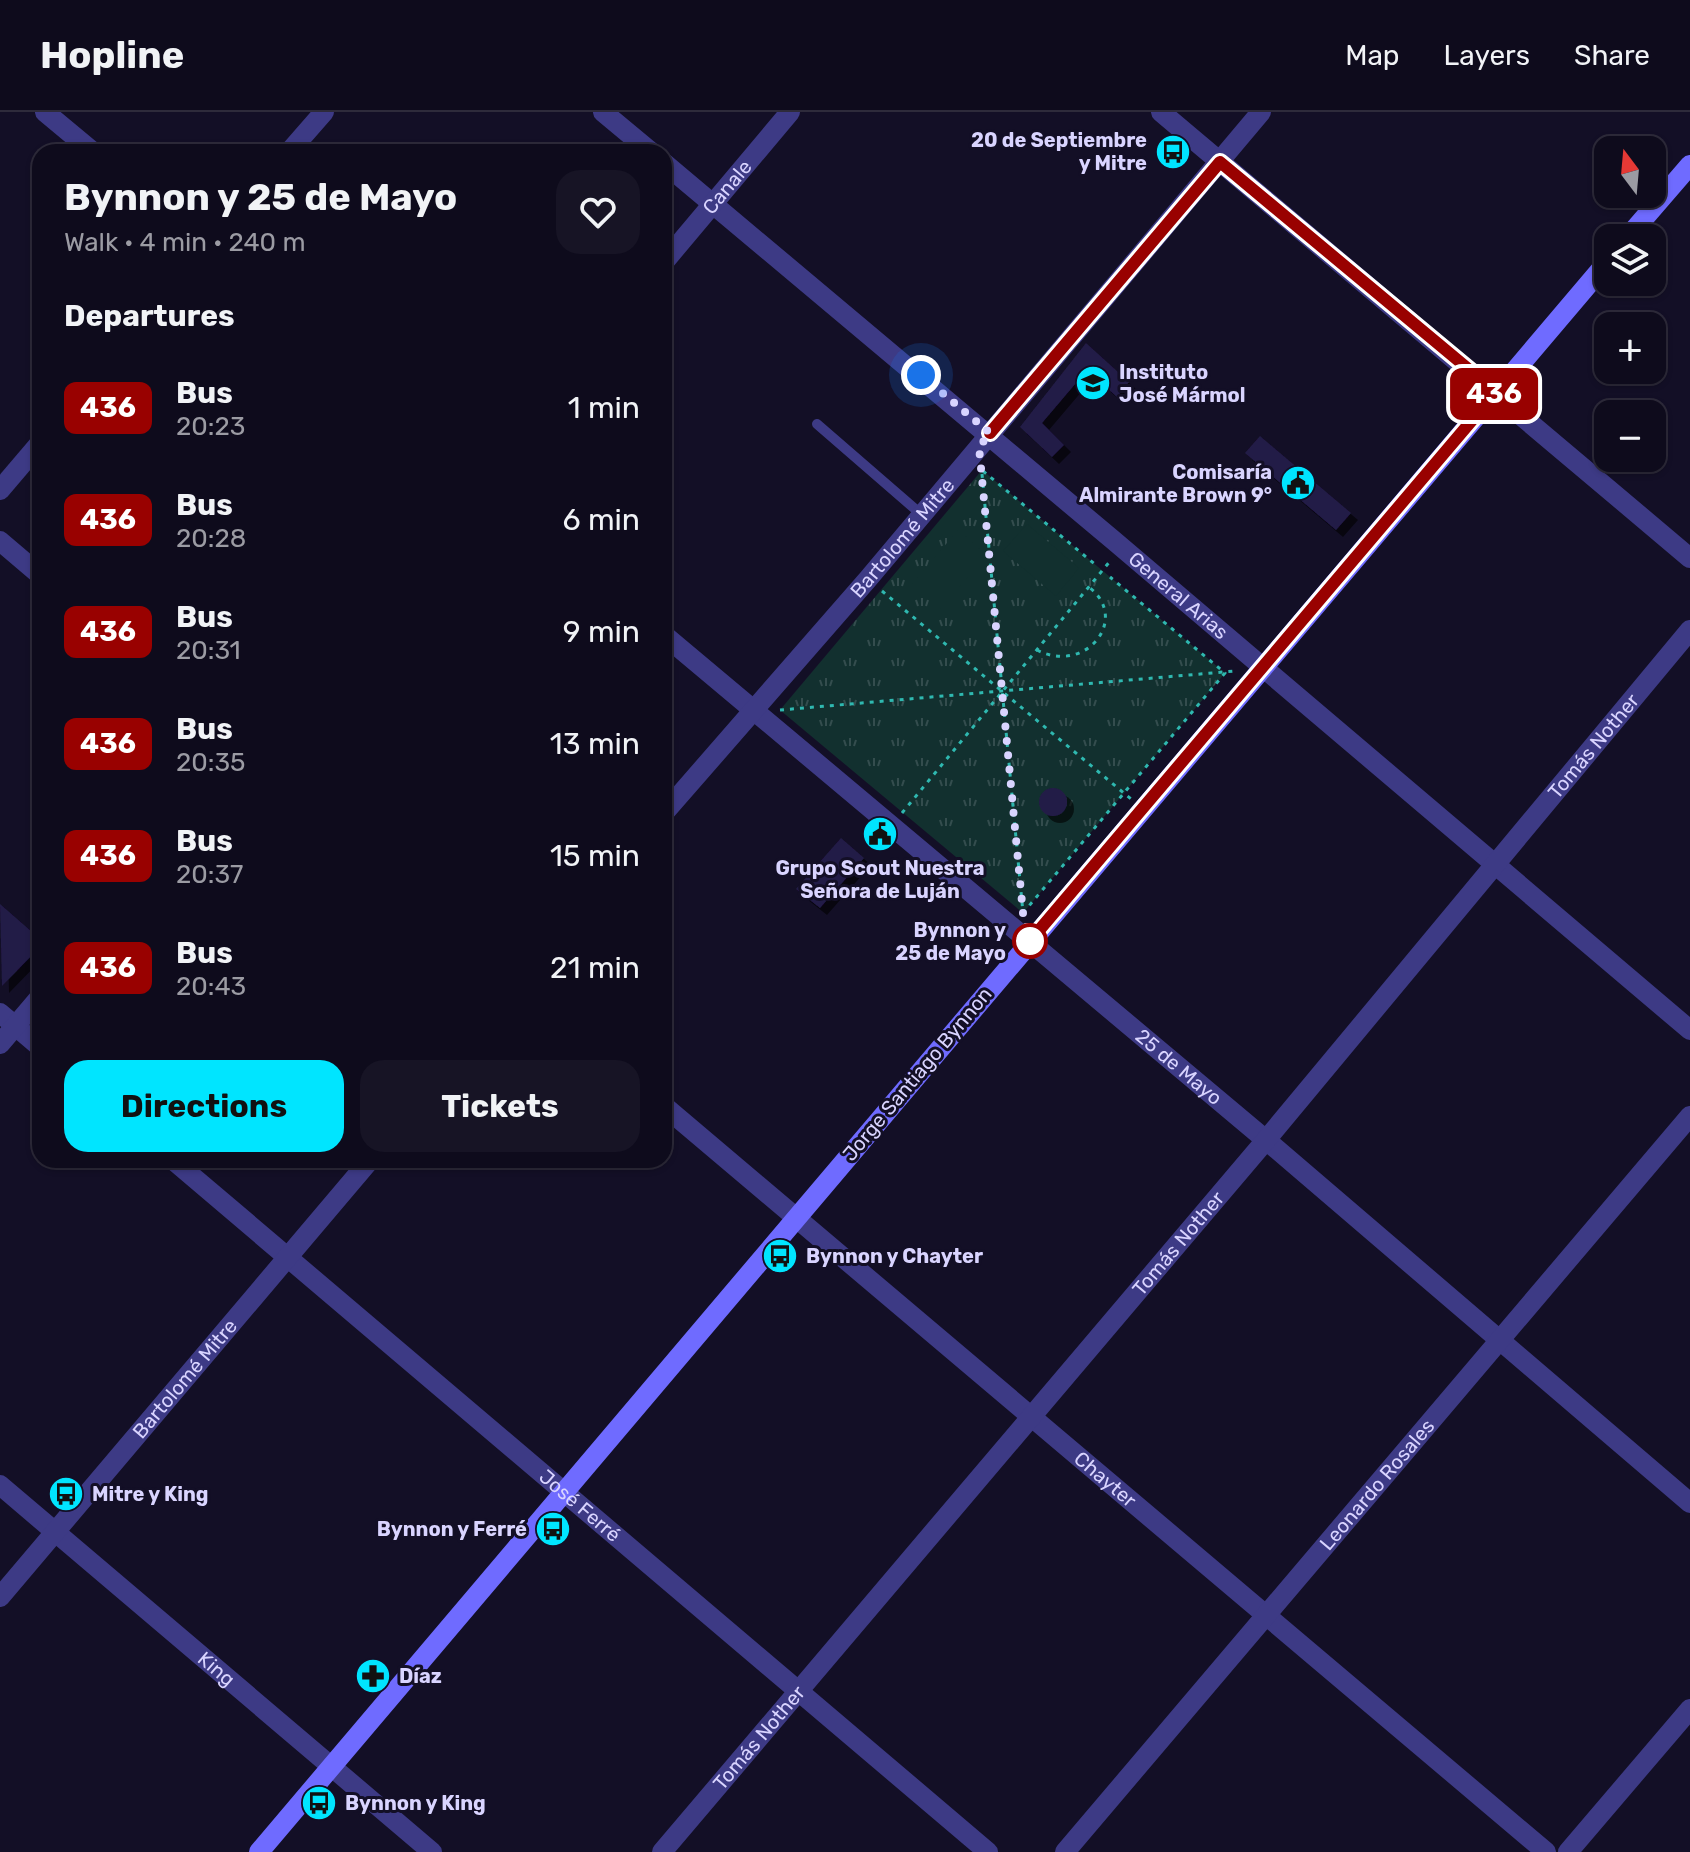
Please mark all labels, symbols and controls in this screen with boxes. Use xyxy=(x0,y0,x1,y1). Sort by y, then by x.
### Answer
text: Hopline xyxy=(40,32,184,78)
text: Map xyxy=(1345,39,1400,72)
text: Layers xyxy=(1444,39,1530,72)
text: Share xyxy=(1574,39,1650,72)
place label: 20 de Septiembre y Mitre xyxy=(971,128,1147,175)
bus stop icon: 20 de Septiembre y Mitre xyxy=(1154,133,1192,171)
north arrow xyxy=(1594,136,1666,208)
map controls xyxy=(1594,136,1666,472)
street label: Canale xyxy=(697,155,757,219)
button: heart xyxy=(556,170,640,254)
text: Bynnon y 25 de Mayo xyxy=(64,174,457,220)
button: layers xyxy=(1594,224,1666,296)
text: Walk · 4 min · 240 m xyxy=(64,227,306,258)
text: Departures xyxy=(64,298,235,334)
button: + xyxy=(1594,312,1666,384)
your location xyxy=(901,355,941,395)
place label: Instituto José Mármol xyxy=(1119,360,1246,407)
school or university icon: Instituto José Mármol xyxy=(1074,364,1112,402)
line badge: 436 xyxy=(1448,368,1540,420)
text: Bus xyxy=(176,375,233,411)
text: 436 xyxy=(1466,377,1522,410)
text: 1 min xyxy=(568,390,640,426)
text: 436 xyxy=(80,391,136,424)
button: − xyxy=(1594,400,1666,472)
text: 20:23 xyxy=(176,411,245,442)
place label: Comisaría Almirante Brown 9° xyxy=(1079,460,1272,507)
public building icon: Comisaría Almirante Brown 9° xyxy=(1279,464,1317,502)
street label: Bartolomé Mitre xyxy=(845,473,960,603)
text: Bus xyxy=(176,487,233,523)
text: 6 min xyxy=(562,502,640,538)
text: 436 xyxy=(80,503,136,536)
text: 20:28 xyxy=(176,523,246,554)
street label: General Arias xyxy=(1124,546,1233,644)
text: Bus xyxy=(176,599,233,635)
text: 9 min xyxy=(563,614,640,650)
text: 436 xyxy=(80,615,136,648)
text: 20:31 xyxy=(176,635,241,666)
street label: Tomás Nother xyxy=(1543,688,1644,803)
text: Bus xyxy=(176,711,233,747)
text: 13 min xyxy=(550,726,640,762)
text: 436 xyxy=(80,727,136,760)
text: 20:35 xyxy=(176,747,246,778)
public building icon: Grupo Scout Nuestra Señora de Luján xyxy=(861,815,899,853)
text: Bus xyxy=(176,823,233,859)
text: 15 min xyxy=(550,838,640,874)
text: 436 xyxy=(80,839,136,872)
place label: Grupo Scout Nuestra Señora de Luján xyxy=(775,856,985,903)
text: 20:37 xyxy=(176,859,243,890)
place label: Bynnon y 25 de Mayo xyxy=(895,918,1006,965)
marker: Bynnon y 25 de Mayo xyxy=(1013,924,1047,958)
text: Bus xyxy=(176,935,233,971)
text: 21 min xyxy=(550,950,640,986)
text: 436 xyxy=(80,951,136,984)
text: 20:43 xyxy=(176,971,246,1002)
street label: Jorge Santiago Bynnon xyxy=(837,982,997,1166)
street label: 25 de Mayo xyxy=(1131,1024,1227,1110)
button: Directions xyxy=(64,1060,344,1152)
button: Tickets xyxy=(360,1060,640,1152)
street label: Tomás Nother xyxy=(1127,1186,1229,1300)
bus stop icon: Bynnon y Chayter xyxy=(761,1237,799,1275)
place label: Bynnon y Chayter xyxy=(806,1244,983,1268)
street label: Bartolomé Mitre xyxy=(128,1314,242,1443)
street label: Leonardo Rosales xyxy=(1315,1414,1439,1555)
street label: Chayter xyxy=(1069,1446,1142,1513)
street label: José Ferré xyxy=(534,1464,626,1547)
bus stop icon: Mitre y King xyxy=(47,1475,85,1513)
place label: Mitre y King xyxy=(92,1482,208,1506)
bus stop icon: Bynnon y Ferré xyxy=(534,1510,572,1548)
place label: Bynnon y Ferré xyxy=(377,1517,527,1541)
street label: King xyxy=(193,1646,240,1691)
pharmacy icon: Díaz xyxy=(354,1657,392,1695)
place label: Díaz xyxy=(399,1664,442,1688)
street label: Tomás Nother xyxy=(708,1680,810,1795)
bus stop icon: Bynnon y King xyxy=(300,1784,338,1822)
place label: Bynnon y King xyxy=(345,1791,486,1815)

